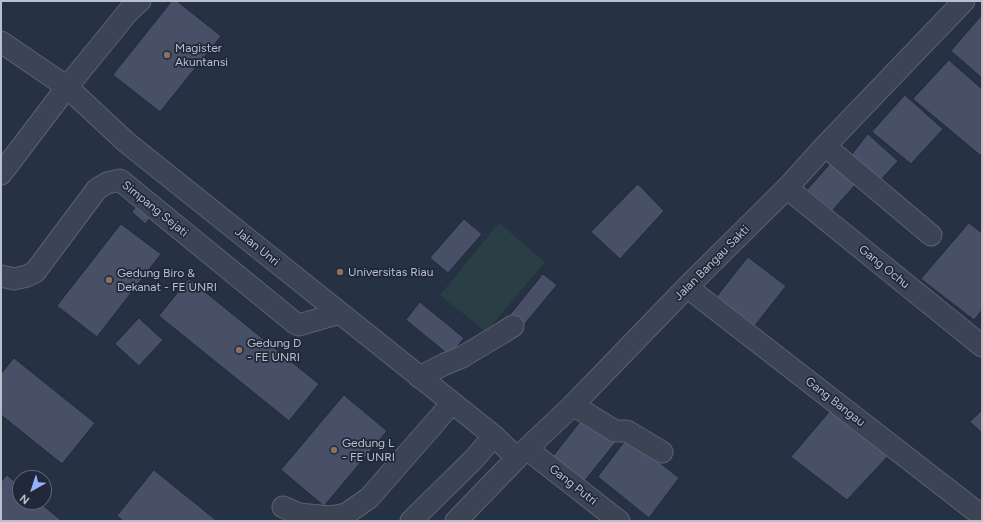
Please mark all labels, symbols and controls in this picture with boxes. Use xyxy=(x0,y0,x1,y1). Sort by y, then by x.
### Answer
place label: Magister Akuntansi xyxy=(175,41,228,69)
marker: Magister Akuntansi xyxy=(162,50,172,60)
street label: Simpang Sejati xyxy=(119,178,191,240)
street label: Jalan Bangau Sakti xyxy=(671,222,753,304)
street label: Jalan Unri xyxy=(232,225,282,269)
street label: Gang Ochu xyxy=(856,242,912,292)
place label: Universitas Riau xyxy=(348,265,433,279)
place label: Gedung Biro & Dekanat - FE UNRI xyxy=(117,266,217,294)
marker: Universitas Riau xyxy=(335,267,345,277)
marker: Gedung Biro & Dekanat - FE UNRI xyxy=(104,275,114,285)
place label: Gedung D - FE UNRI xyxy=(247,336,301,364)
marker: Gedung D - FE UNRI xyxy=(234,345,244,355)
street label: Gang Bangau xyxy=(802,374,868,430)
place label: Gedung L - FE UNRI xyxy=(342,436,395,464)
marker: Gedung L - FE UNRI xyxy=(329,445,339,455)
street label: Gang Putri xyxy=(546,462,600,508)
north arrow xyxy=(12,470,52,510)
text: N xyxy=(17,491,32,507)

